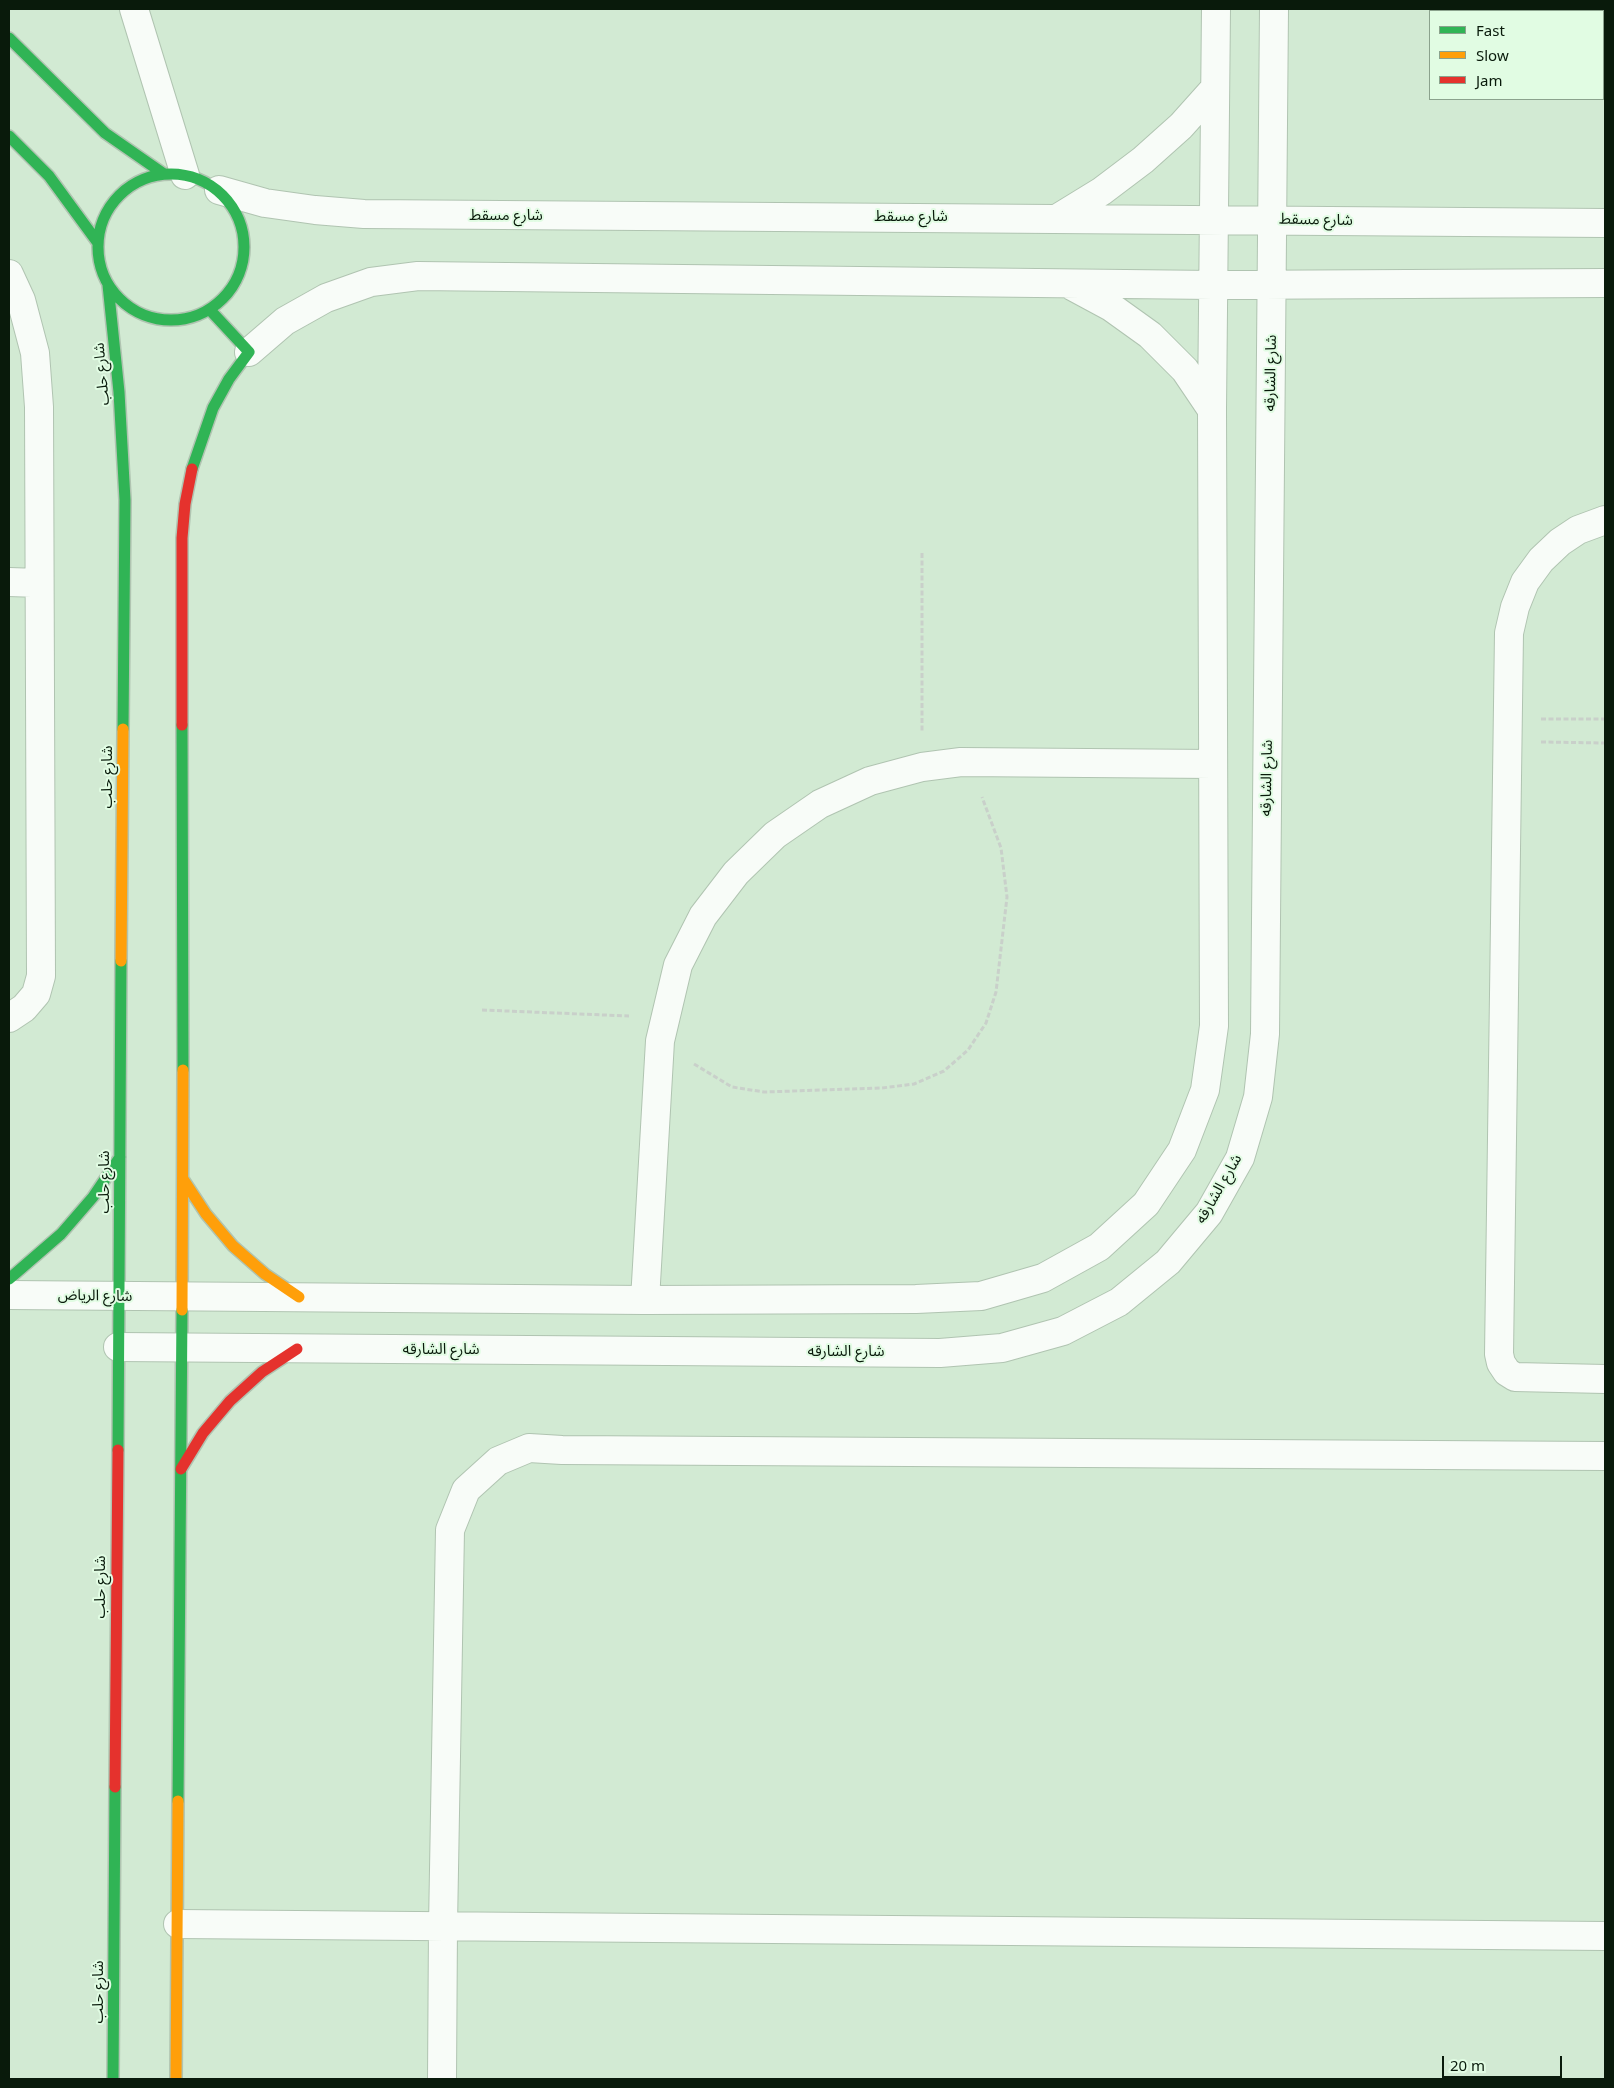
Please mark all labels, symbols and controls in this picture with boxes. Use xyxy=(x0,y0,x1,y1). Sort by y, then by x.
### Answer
legend xyxy=(1429,10,1604,100)
text: Fast xyxy=(1476,20,1505,40)
text: Slow xyxy=(1476,45,1509,65)
text: Jam xyxy=(1476,70,1503,90)
street label: شارع مسقط xyxy=(469,207,543,225)
street label: شارع مسقط xyxy=(874,208,948,226)
street label: شارع مسقط xyxy=(1279,210,1353,230)
street label: شارع الشارقه xyxy=(1261,334,1281,412)
street label: شارع حلب xyxy=(90,342,114,406)
street label: شارع الشارقه xyxy=(1257,739,1277,817)
street label: شارع حلب xyxy=(99,746,117,808)
street label: شارع حلب xyxy=(96,1151,114,1213)
street label: شارع الشارقه xyxy=(1192,1151,1246,1227)
street label: شارع الرياض xyxy=(58,1286,132,1306)
street label: شارع الشارقه xyxy=(403,1341,479,1359)
street label: شارع الشارقه xyxy=(808,1343,884,1361)
street label: شارع حلب xyxy=(92,1556,110,1618)
street label: شارع حلب xyxy=(90,1961,108,2023)
scale bar xyxy=(1444,2046,1564,2078)
text: 20 m xyxy=(1450,2055,1485,2075)

